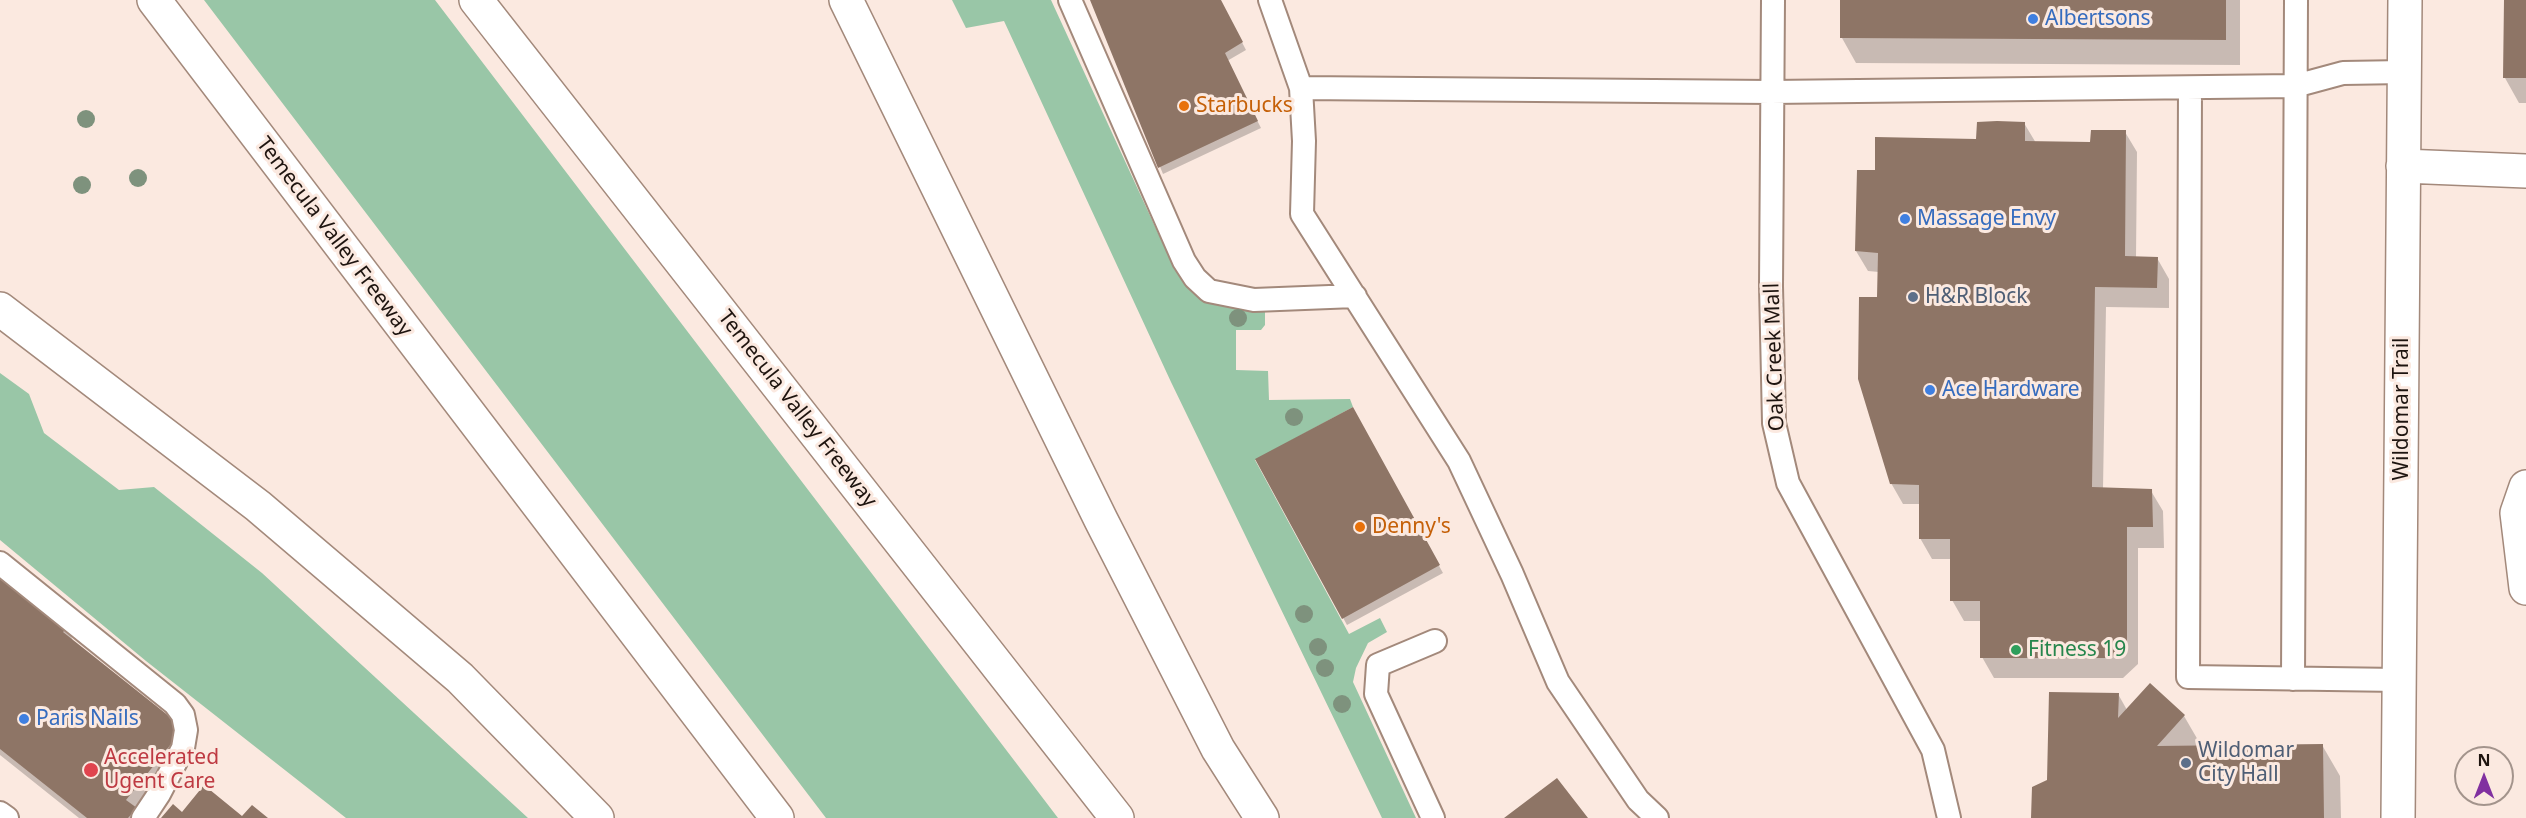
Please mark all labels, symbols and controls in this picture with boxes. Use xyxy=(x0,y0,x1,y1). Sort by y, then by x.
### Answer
place label: Albertsons xyxy=(2045,6,2151,32)
marker: Albertsons xyxy=(2026,12,2040,26)
place label: Starbucks xyxy=(1196,93,1293,119)
marker: Starbucks xyxy=(1177,99,1191,113)
street label: Temecula Valley Freeway xyxy=(251,132,417,342)
place label: Massage Envy xyxy=(1917,206,2056,232)
marker: Massage Envy xyxy=(1898,212,1912,226)
street label: Oak Creek Mall xyxy=(1760,282,1790,432)
place label: H&R Block xyxy=(1925,284,2028,310)
marker: H&R Block xyxy=(1906,290,1920,304)
street label: Temecula Valley Freeway xyxy=(712,305,882,513)
street label: Wildomar Trail xyxy=(2389,337,2415,481)
place label: Ace Hardware xyxy=(1942,377,2080,403)
marker: Ace Hardware xyxy=(1923,383,1937,397)
place label: Denny's xyxy=(1372,514,1451,540)
marker: Denny's xyxy=(1353,520,1367,534)
place label: Fitness 19 xyxy=(2028,637,2126,663)
marker: Fitness 19 xyxy=(2009,643,2023,657)
place label: Paris Nails xyxy=(36,706,139,732)
marker: Paris Nails xyxy=(17,712,31,726)
place label: Wildomar City Hall xyxy=(2198,738,2294,788)
place label: Accelerated Ugent Care xyxy=(104,745,219,795)
north arrow xyxy=(2454,746,2514,806)
text: N xyxy=(2477,749,2491,771)
marker: Wildomar City Hall xyxy=(2179,756,2193,770)
marker: Accelerated Ugent Care xyxy=(82,761,100,779)

